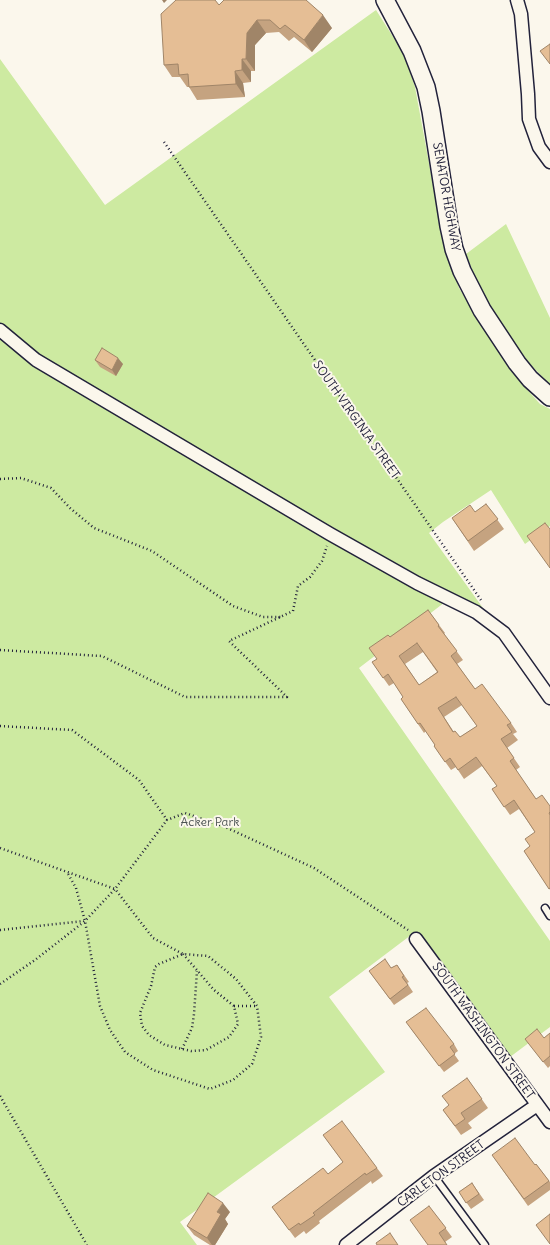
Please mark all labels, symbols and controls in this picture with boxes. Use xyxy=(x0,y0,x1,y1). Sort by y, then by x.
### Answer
street label: SENATOR HIGHWAY xyxy=(429,141,463,253)
street label: SOUTH VIRGINIA STREET xyxy=(310,358,402,482)
park label: Acker Park xyxy=(181,816,239,830)
street label: SOUTH WASHINGTON STREET xyxy=(429,960,537,1102)
street label: CARLETON STREET xyxy=(395,1138,487,1210)

